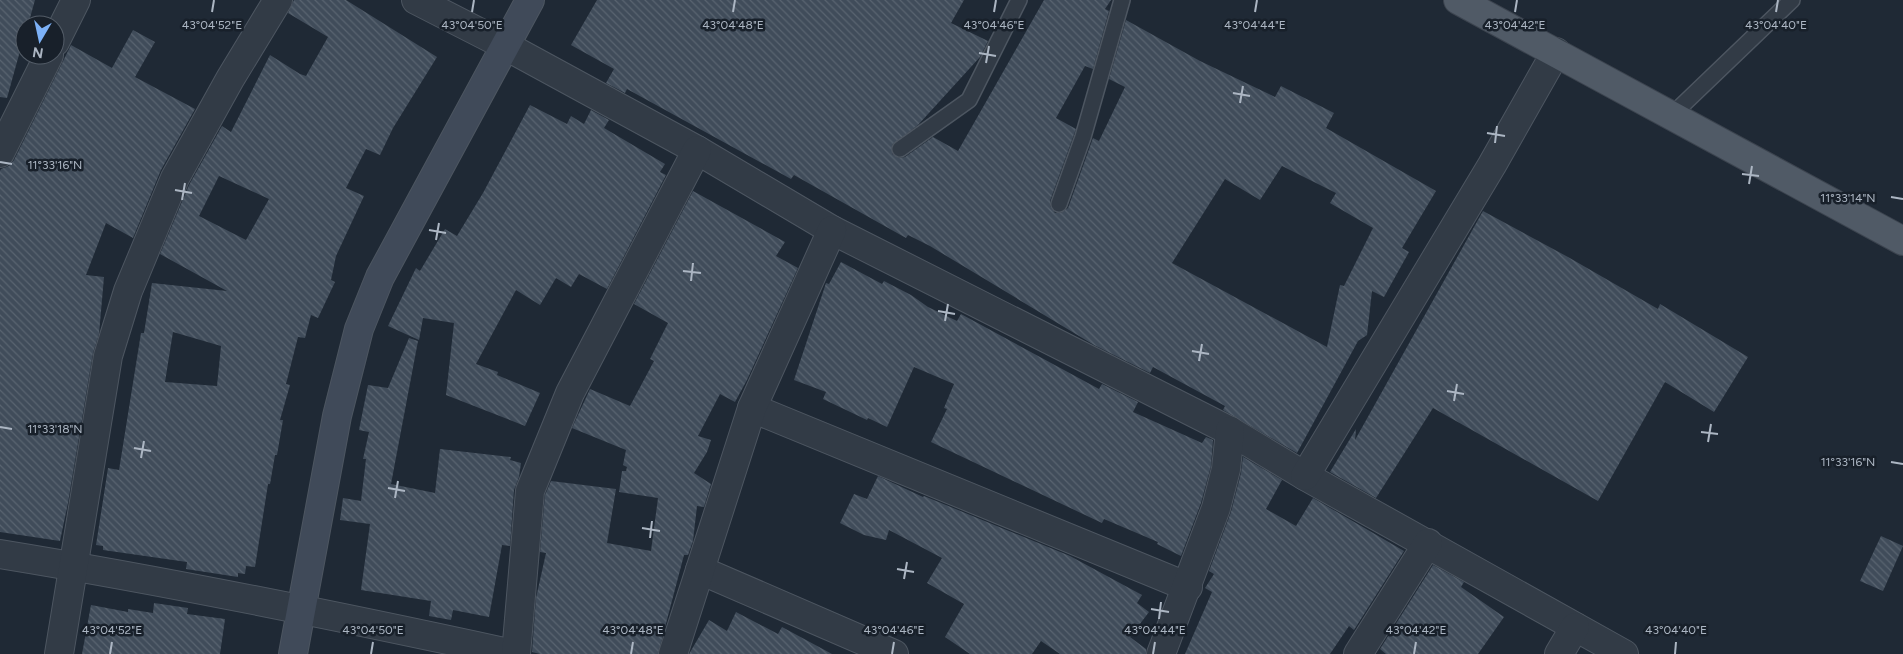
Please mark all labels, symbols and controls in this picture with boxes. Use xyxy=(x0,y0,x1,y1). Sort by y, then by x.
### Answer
north arrow xyxy=(15,15,65,65)
text: 43°04'52"E xyxy=(182,18,242,32)
text: 43°04'50"E xyxy=(441,18,503,32)
text: 43°04'48"E xyxy=(702,18,764,32)
text: 43°04'46"E xyxy=(963,18,1025,32)
text: 43°04'44"E xyxy=(1224,18,1286,32)
text: 43°04'42"E xyxy=(1484,18,1546,32)
text: 43°04'40"E xyxy=(1745,18,1807,32)
text: N xyxy=(31,43,45,62)
text: 11°33'16"N xyxy=(28,158,82,172)
text: 11°33'14"N xyxy=(1820,191,1876,205)
text: 11°33'18"N xyxy=(27,422,83,436)
text: 11°33'16"N xyxy=(1821,455,1875,469)
text: 43°04'52"E xyxy=(82,623,142,637)
text: 43°04'50"E xyxy=(342,623,404,637)
text: 43°04'48"E xyxy=(602,623,664,637)
text: 43°04'46"E xyxy=(863,623,925,637)
text: 43°04'44"E xyxy=(1124,623,1186,637)
text: 43°04'42"E xyxy=(1385,623,1447,637)
text: 43°04'40"E xyxy=(1645,623,1707,637)

